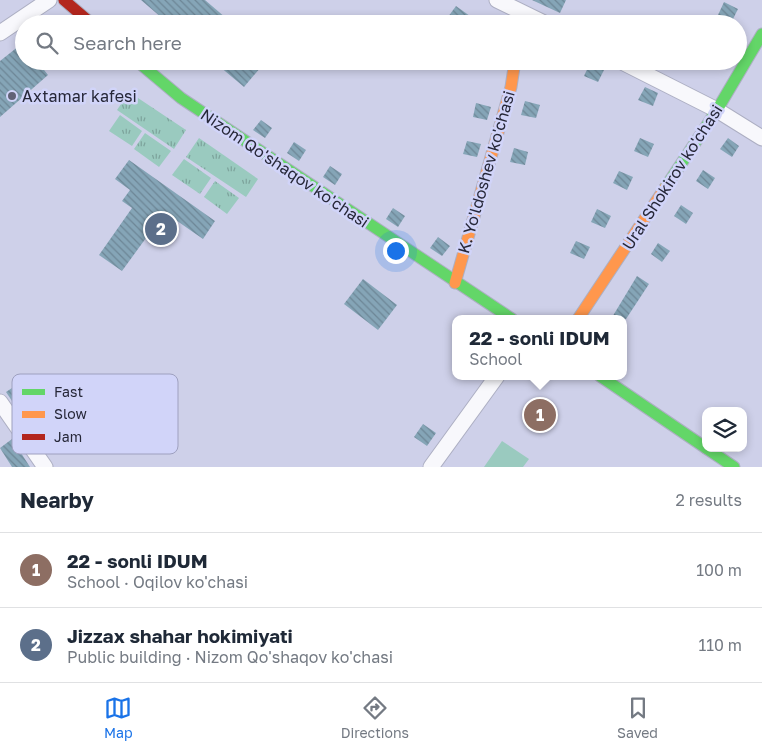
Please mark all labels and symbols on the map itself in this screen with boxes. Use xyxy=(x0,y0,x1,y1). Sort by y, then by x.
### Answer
place label: Axtamar kafesi xyxy=(22,86,137,106)
street label: K. Yo'ldoshev ko'chasi xyxy=(453,88,519,256)
marker: Axtamar kafesi xyxy=(6,90,18,102)
street label: Ural Shokirov ko'chasi xyxy=(618,101,726,253)
street label: Nizom Qo'shaqov ko'chasi xyxy=(197,104,373,232)
pin: 2 xyxy=(145,210,177,248)
your location xyxy=(383,238,409,264)
legend xyxy=(12,374,178,454)
text: Fast xyxy=(54,383,83,400)
pin: 1 xyxy=(524,396,556,434)
text: Slow xyxy=(54,405,87,422)
text: Jam xyxy=(54,428,82,445)

